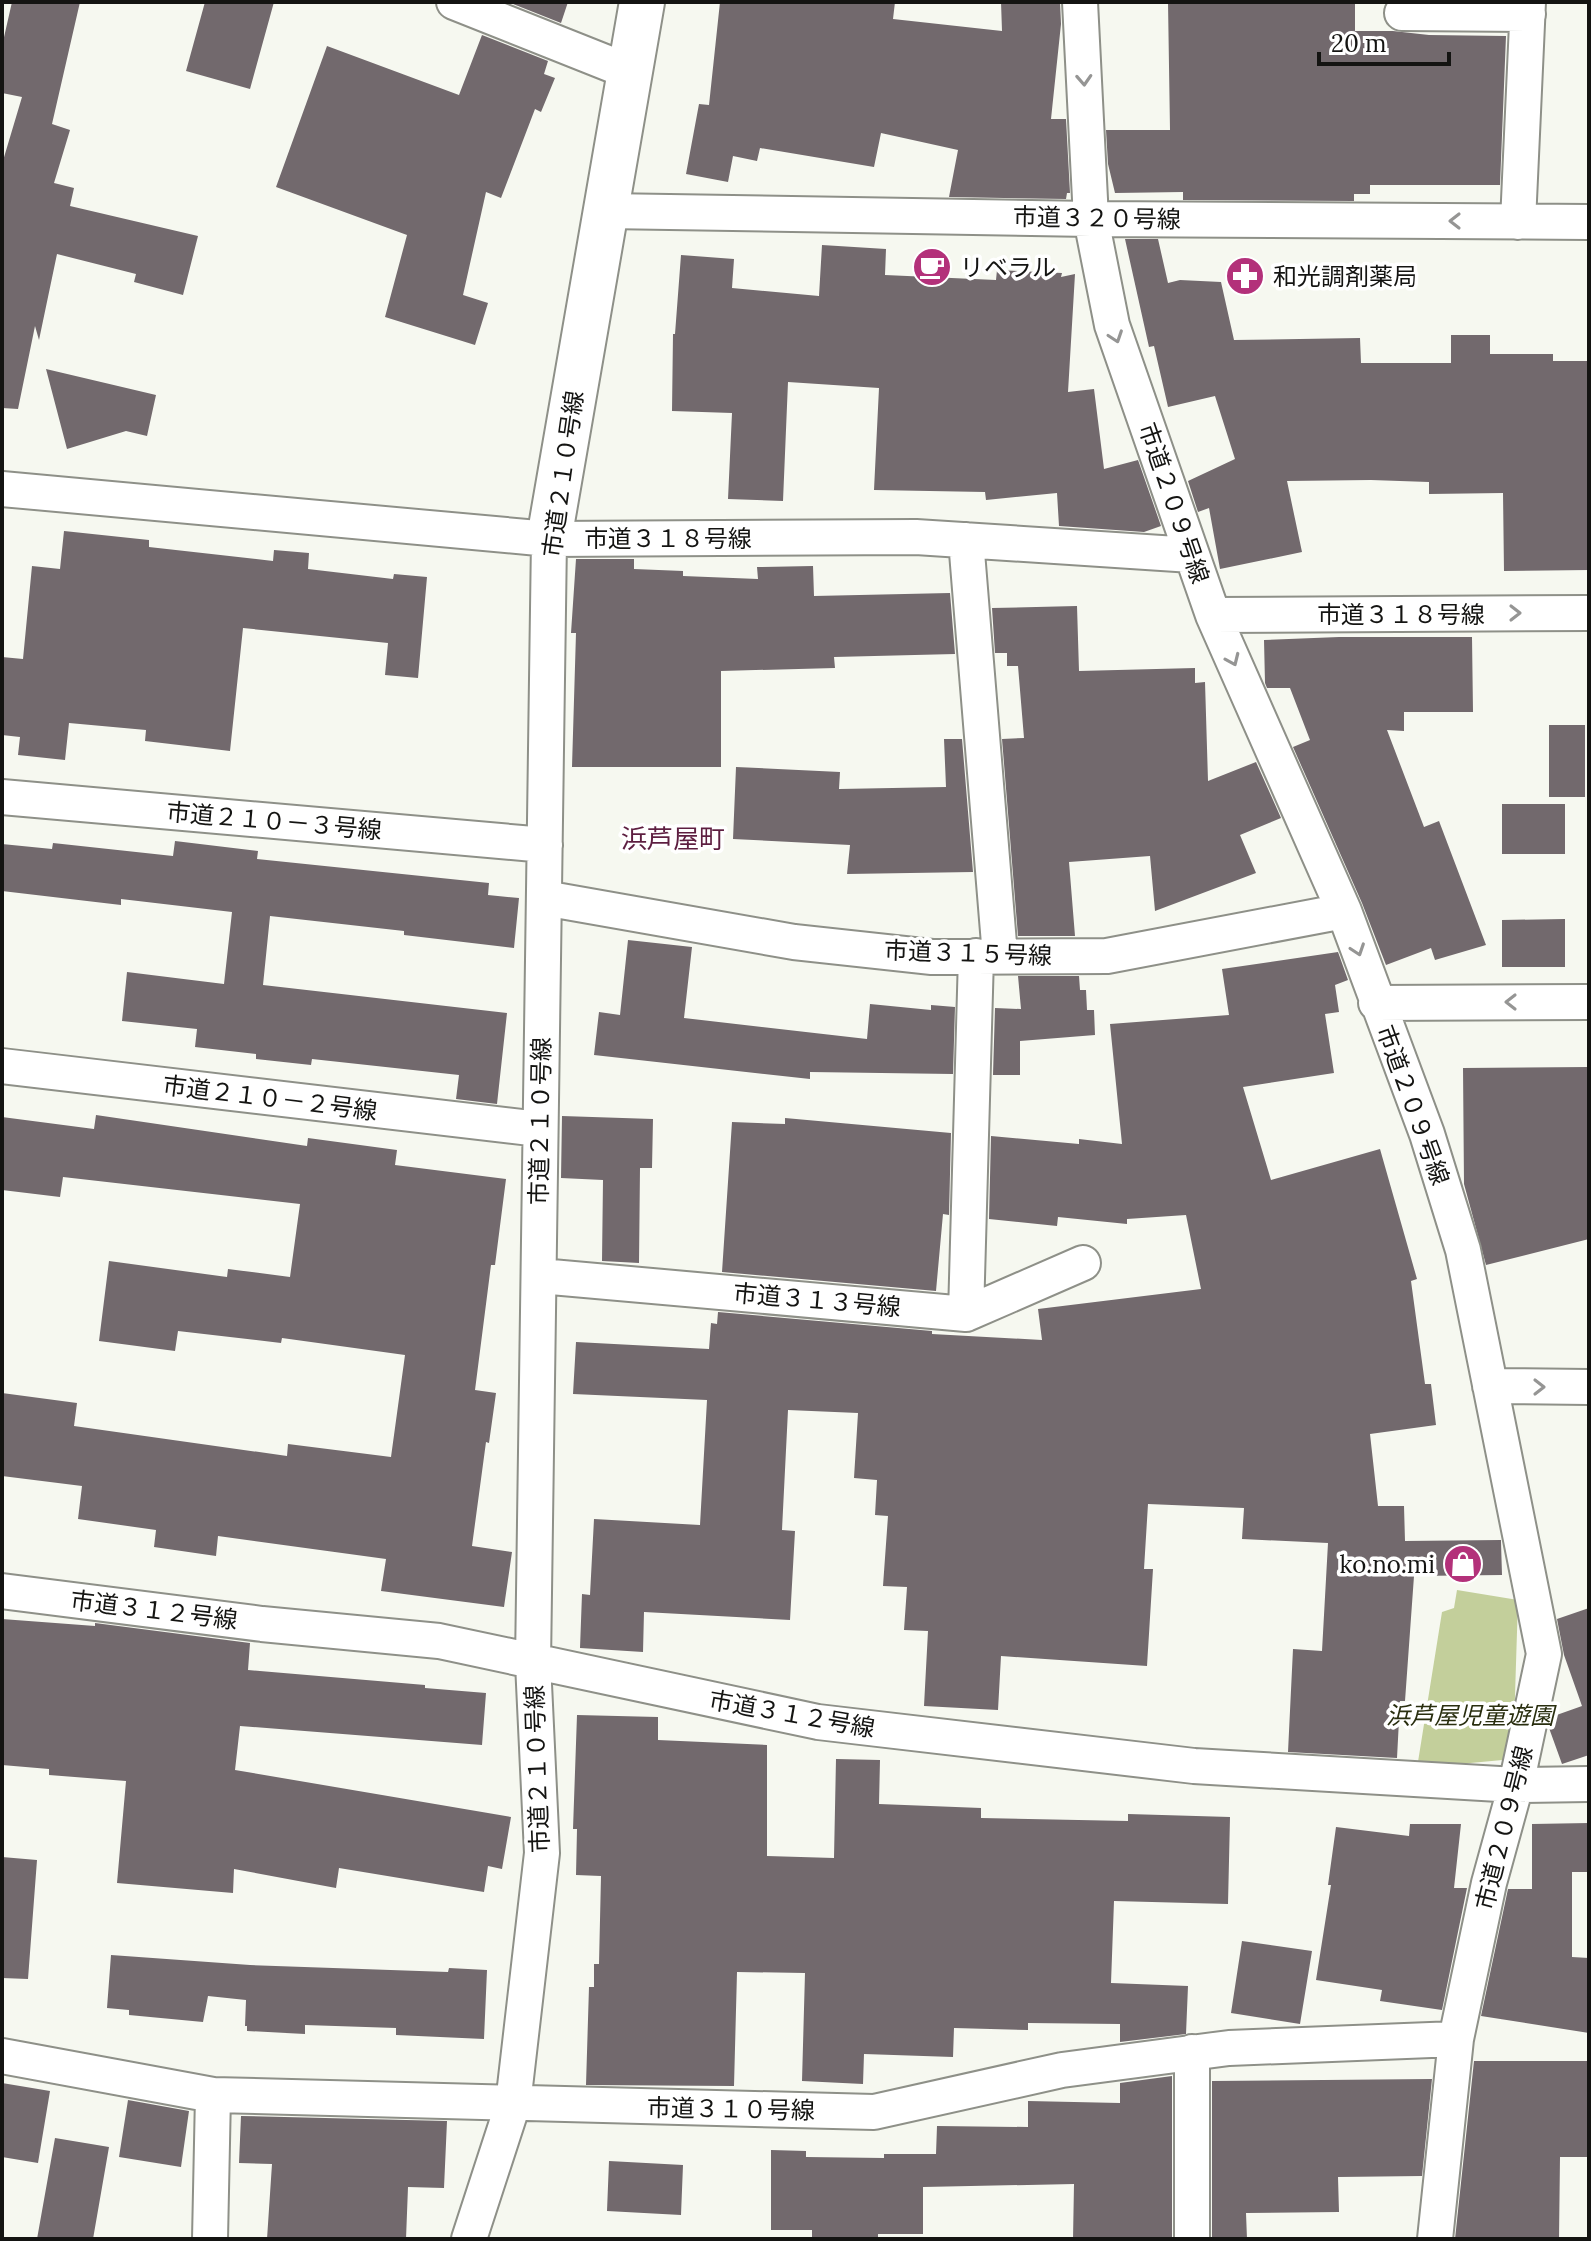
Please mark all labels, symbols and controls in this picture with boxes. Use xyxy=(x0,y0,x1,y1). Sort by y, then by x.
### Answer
scale bar xyxy=(1319,16,1449,66)
text: 20 m xyxy=(1331,28,1387,59)
one-way arrow xyxy=(1075,74,1092,87)
street label: 市道３２０号線 xyxy=(1013,201,1181,235)
one-way arrow xyxy=(1448,212,1461,230)
cafe icon: リベラル xyxy=(911,246,953,288)
place label: リベラル xyxy=(960,252,1056,283)
pharmacy icon: 和光調剤薬局 xyxy=(1224,255,1266,297)
place label: 和光調剤薬局 xyxy=(1273,261,1417,292)
one-way arrow xyxy=(1106,329,1123,343)
street label: 市道２１０号線 xyxy=(536,389,590,559)
street label: 市道２０９号線 xyxy=(1132,419,1216,587)
street label: 市道３１８号線 xyxy=(584,523,752,554)
street label: 市道３１８号線 xyxy=(1317,599,1485,630)
one-way arrow xyxy=(1509,604,1522,622)
one-way arrow xyxy=(1223,652,1239,666)
street label: 市道２１０－３号線 xyxy=(165,796,383,846)
district label: 浜芦屋町 xyxy=(621,822,725,855)
street label: 市道３１５号線 xyxy=(884,935,1052,971)
one-way arrow xyxy=(1349,943,1365,957)
one-way arrow xyxy=(1504,993,1517,1011)
street label: 市道２０９号線 xyxy=(1370,1021,1456,1189)
street label: 市道２１０号線 xyxy=(523,1037,557,1205)
street label: 市道２１０－２号線 xyxy=(161,1069,379,1127)
street label: 市道３１３号線 xyxy=(732,1277,902,1323)
one-way arrow xyxy=(1533,1378,1546,1396)
shop icon: ko.no.mi xyxy=(1442,1543,1484,1585)
place label: ko.no.mi xyxy=(1340,1549,1435,1580)
street label: 市道３１２号線 xyxy=(69,1584,239,1636)
street label: 市道３１２号線 xyxy=(707,1684,877,1744)
street label: 市道２１０号線 xyxy=(519,1685,555,1853)
park label: 浜芦屋児童遊園 xyxy=(1386,1700,1557,1731)
street label: 市道２０９号線 xyxy=(1469,1743,1539,1913)
street label: 市道３１０号線 xyxy=(647,2092,815,2126)

